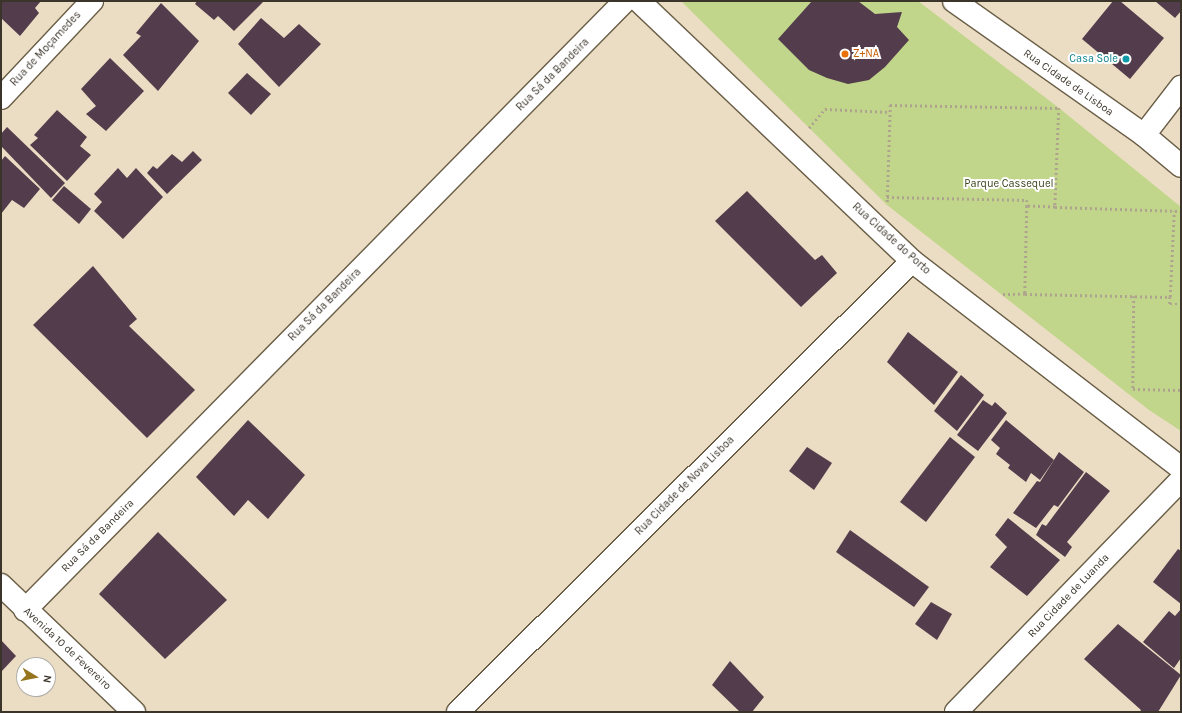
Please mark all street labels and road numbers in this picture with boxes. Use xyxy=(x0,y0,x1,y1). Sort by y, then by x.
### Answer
street label: Rua de Moçamedes xyxy=(8,9,84,89)
street label: Rua Sá da Bandeira xyxy=(514,36,592,114)
street label: Rua Cidade de Lisboa xyxy=(1020,47,1116,119)
street label: Rua Cidade do Porto xyxy=(849,200,933,278)
street label: Rua Sá da Bandeira xyxy=(286,266,364,344)
street label: Rua Cidade de Nova Lisboa xyxy=(633,434,737,538)
street label: Rua Sá da Bandeira xyxy=(59,497,137,575)
street label: Rua Cidade de Luanda xyxy=(1026,551,1112,641)
street label: Avenida 10 de Fevereiro xyxy=(20,605,114,693)

